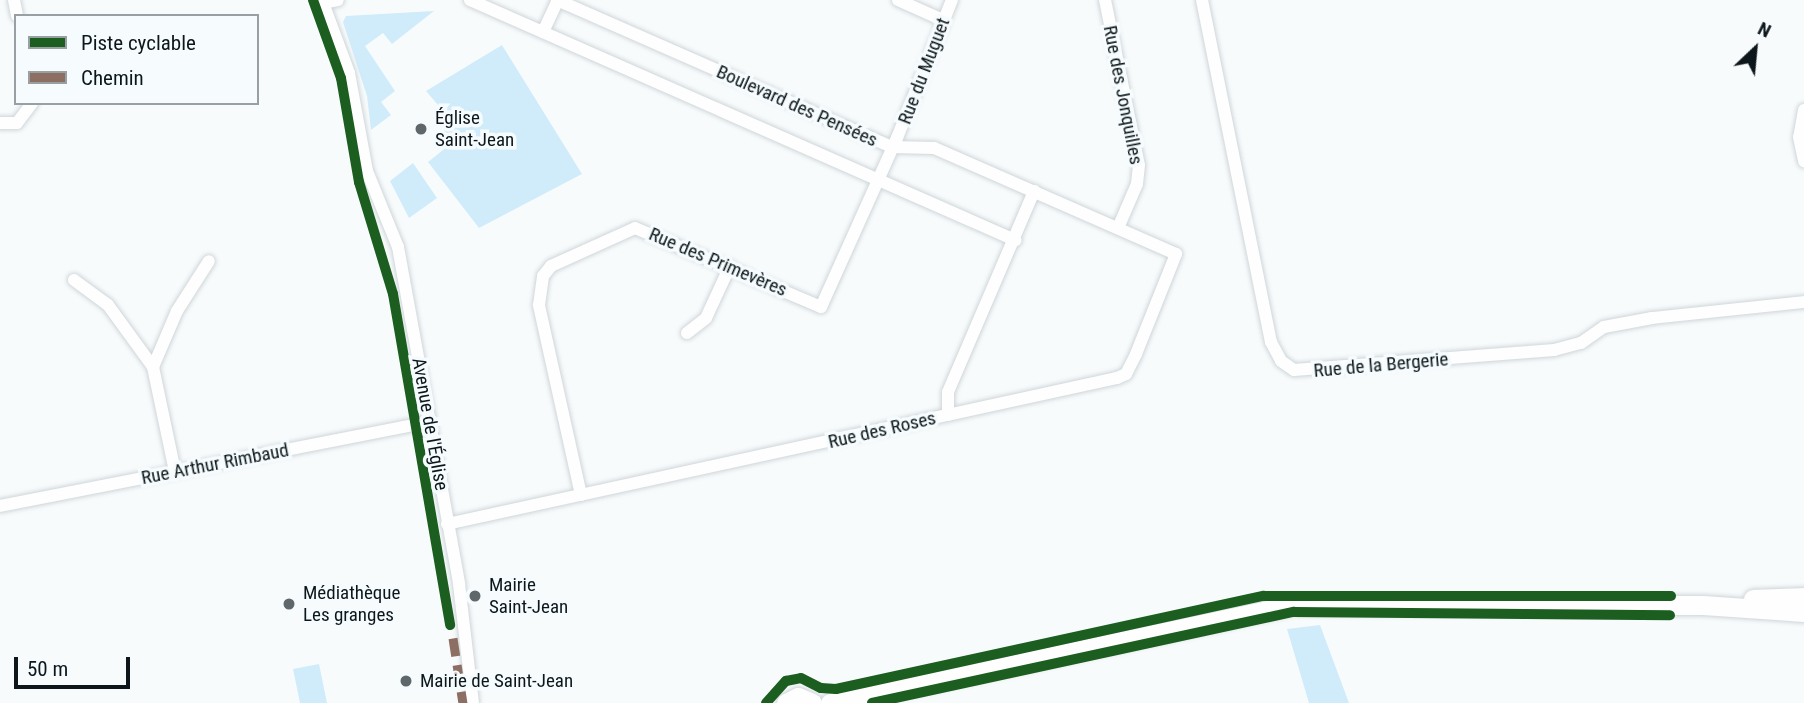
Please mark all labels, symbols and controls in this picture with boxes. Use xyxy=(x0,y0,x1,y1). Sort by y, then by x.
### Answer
legend xyxy=(14,14,259,105)
north arrow xyxy=(1720,14,1790,84)
street label: Rue du Muguet xyxy=(893,15,955,127)
text: N xyxy=(1754,17,1775,43)
street label: Rue des Jonquilles xyxy=(1098,24,1148,166)
text: Piste cyclable xyxy=(81,31,196,55)
street label: Boulevard des Pensées xyxy=(713,60,881,152)
text: Chemin xyxy=(81,66,144,90)
place label: Église Saint-Jean xyxy=(435,107,514,151)
marker: Église Saint-Jean xyxy=(413,121,429,137)
street label: Rue des Primevères xyxy=(646,223,790,301)
street label: Rue de la Bergerie xyxy=(1313,348,1449,382)
street label: Avenue de l'Église xyxy=(407,356,453,492)
street label: Rue des Roses xyxy=(826,407,938,453)
street label: Rue Arthur Rimbaud xyxy=(139,439,291,489)
place label: Mairie Saint-Jean xyxy=(489,574,568,618)
place label: Médiathèque Les granges xyxy=(303,582,400,626)
marker: Mairie Saint-Jean xyxy=(467,588,483,604)
marker: Médiathèque Les granges xyxy=(281,596,297,612)
scale bar xyxy=(18,644,133,688)
text: 50 m xyxy=(27,657,68,681)
place label: Mairie de Saint-Jean xyxy=(420,670,573,692)
marker: Mairie de Saint-Jean xyxy=(398,673,414,689)

